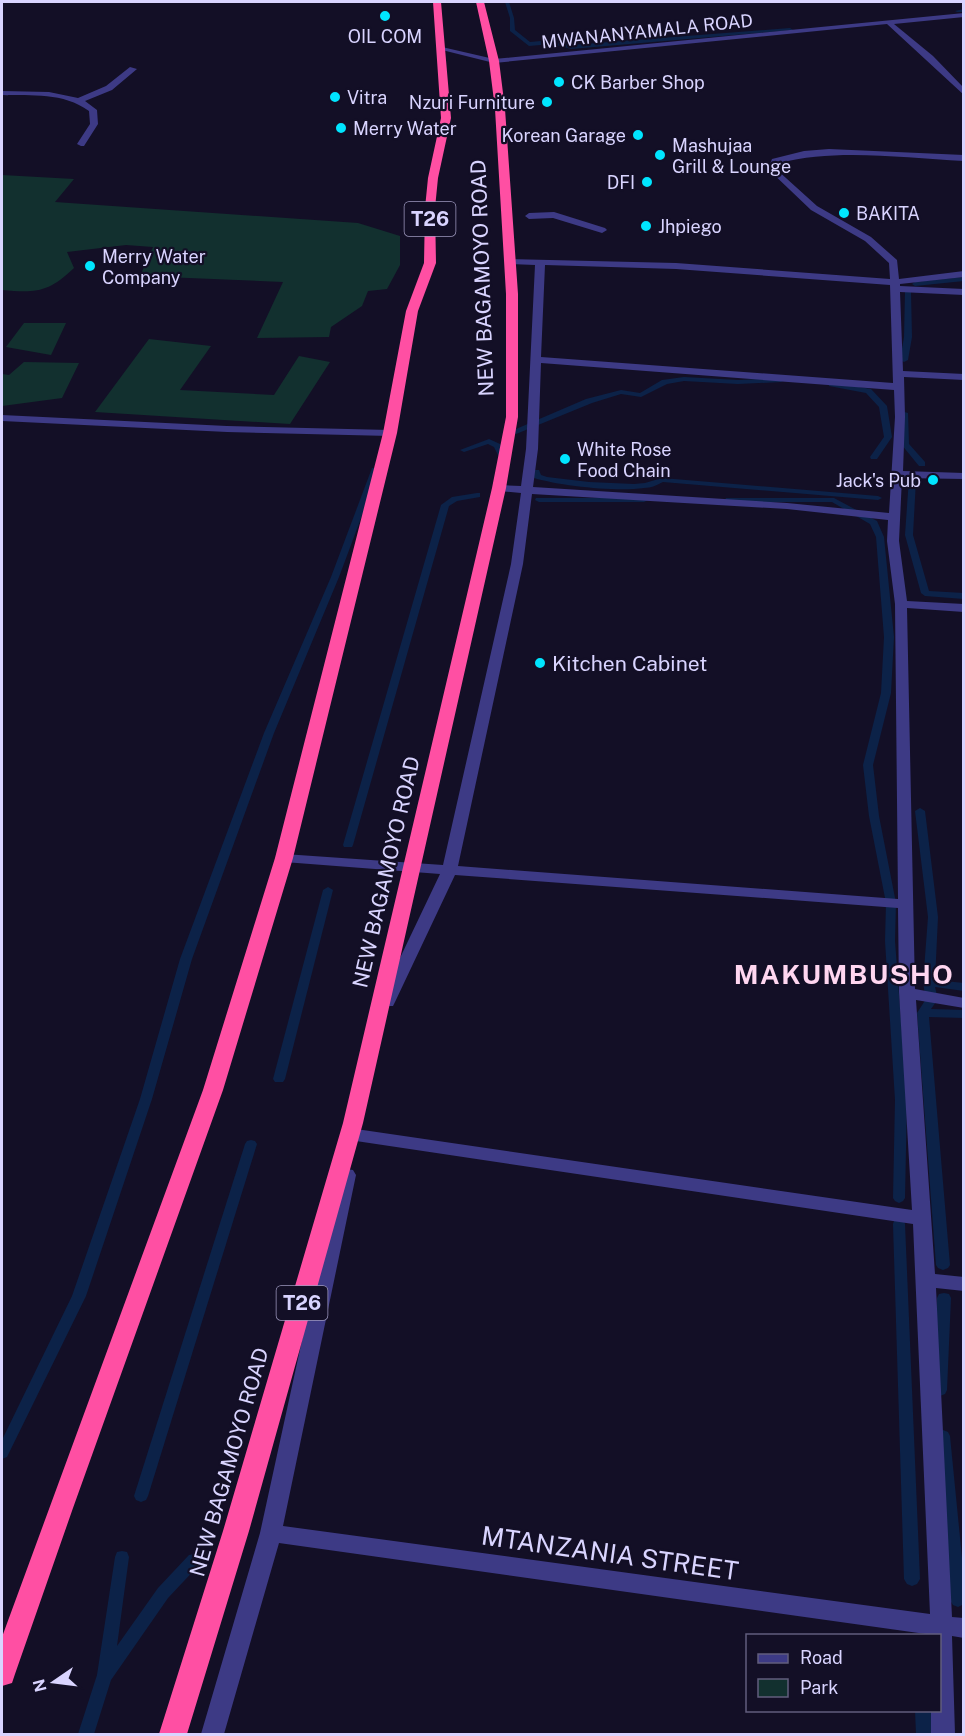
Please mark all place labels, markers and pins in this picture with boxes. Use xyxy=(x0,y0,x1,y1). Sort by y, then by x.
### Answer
marker: OIL COM xyxy=(378,9,392,23)
place label: OIL COM xyxy=(348,26,422,47)
place label: CK Barber Shop xyxy=(571,72,705,93)
marker: CK Barber Shop xyxy=(552,75,566,89)
place label: Vitra xyxy=(347,87,387,108)
marker: Vitra xyxy=(328,90,342,104)
place label: Nzuri Furniture xyxy=(409,92,535,113)
marker: Nzuri Furniture xyxy=(540,95,554,109)
place label: Merry Water xyxy=(353,118,457,139)
marker: Merry Water xyxy=(334,121,348,135)
place label: Korean Garage xyxy=(501,125,626,146)
marker: Korean Garage xyxy=(631,128,645,142)
place label: Mashujaa Grill & Lounge xyxy=(672,135,791,177)
marker: Mashujaa Grill & Lounge xyxy=(653,148,667,162)
place label: DFI xyxy=(607,172,635,193)
marker: DFI xyxy=(640,175,654,189)
place label: BAKITA xyxy=(856,203,920,224)
marker: BAKITA xyxy=(837,206,851,220)
place label: Jhpiego xyxy=(658,216,722,237)
marker: Jhpiego xyxy=(639,219,653,233)
place label: Merry Water Company xyxy=(102,246,206,288)
marker: Merry Water Company xyxy=(83,259,97,273)
place label: White Rose Food Chain xyxy=(577,439,672,481)
marker: White Rose Food Chain xyxy=(558,452,572,466)
place label: Jack's Pub xyxy=(836,470,921,491)
marker: Jack's Pub xyxy=(926,473,940,487)
place label: Kitchen Cabinet xyxy=(552,651,707,676)
marker: Kitchen Cabinet xyxy=(533,656,547,670)

